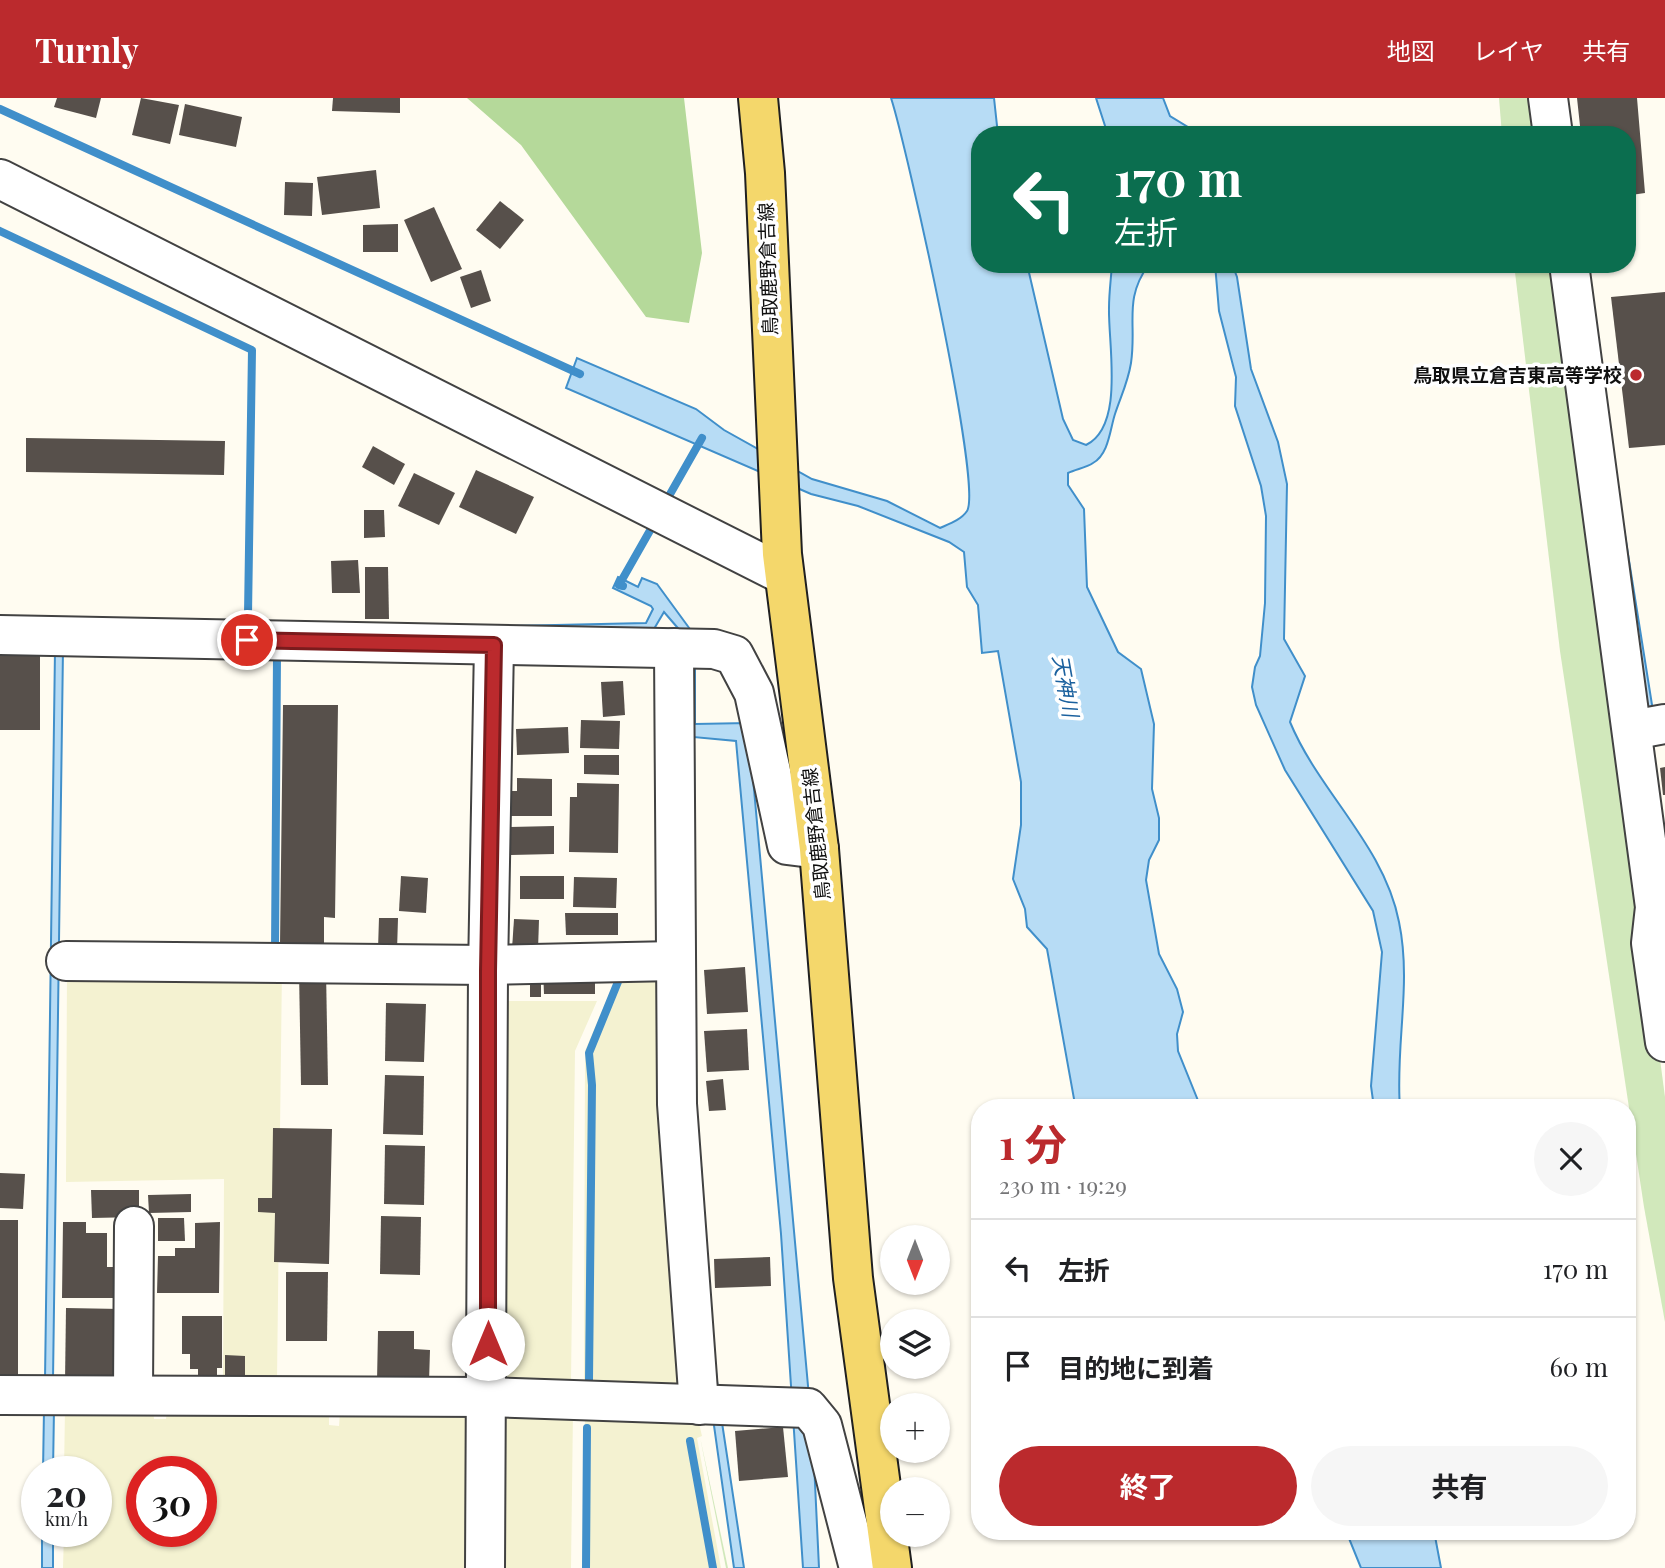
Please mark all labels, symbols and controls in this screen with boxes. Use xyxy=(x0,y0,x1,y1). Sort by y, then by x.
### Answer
text: Turnly xyxy=(35,27,139,71)
text: 地図 xyxy=(1387,34,1435,66)
text: レイヤ xyxy=(1473,34,1544,66)
text: 共有 xyxy=(1582,34,1630,66)
text: 170 m xyxy=(1114,144,1242,209)
icon: left xyxy=(999,154,1090,245)
street label: 鳥取鹿野倉吉線 xyxy=(752,202,782,336)
text: 左折 xyxy=(1114,209,1178,252)
place label: 鳥取県立倉吉東高等学校 xyxy=(1413,361,1622,387)
marker: 鳥取県立倉吉東高等学校 xyxy=(1628,367,1644,383)
pin xyxy=(217,610,277,670)
icon: arrive xyxy=(228,621,266,659)
water label: 天神川 xyxy=(1048,652,1087,721)
street label: 鳥取鹿野倉吉線 xyxy=(795,767,835,902)
text: 1 分 xyxy=(999,1115,1067,1171)
button: close xyxy=(1534,1122,1608,1196)
text: 230 m · 19:29 xyxy=(999,1169,1127,1200)
north arrow xyxy=(880,1225,950,1295)
map controls xyxy=(880,1225,950,1547)
icon: left xyxy=(999,1249,1037,1287)
text: 170 m xyxy=(1543,1251,1608,1286)
text: 左折 xyxy=(1058,1252,1110,1287)
position arrow xyxy=(451,1307,525,1381)
button: layers xyxy=(880,1309,950,1379)
icon: arrive xyxy=(999,1347,1037,1385)
text: 60 m xyxy=(1549,1349,1608,1384)
text: 目的地に到着 xyxy=(1058,1350,1214,1385)
button: + xyxy=(880,1393,950,1463)
button: 終了 xyxy=(999,1446,1297,1526)
button: 共有 xyxy=(1311,1446,1608,1526)
speed limit sign: 30 xyxy=(126,1456,217,1547)
text: 20 xyxy=(46,1469,87,1516)
button: − xyxy=(880,1477,950,1547)
text: km/h xyxy=(45,1507,88,1531)

